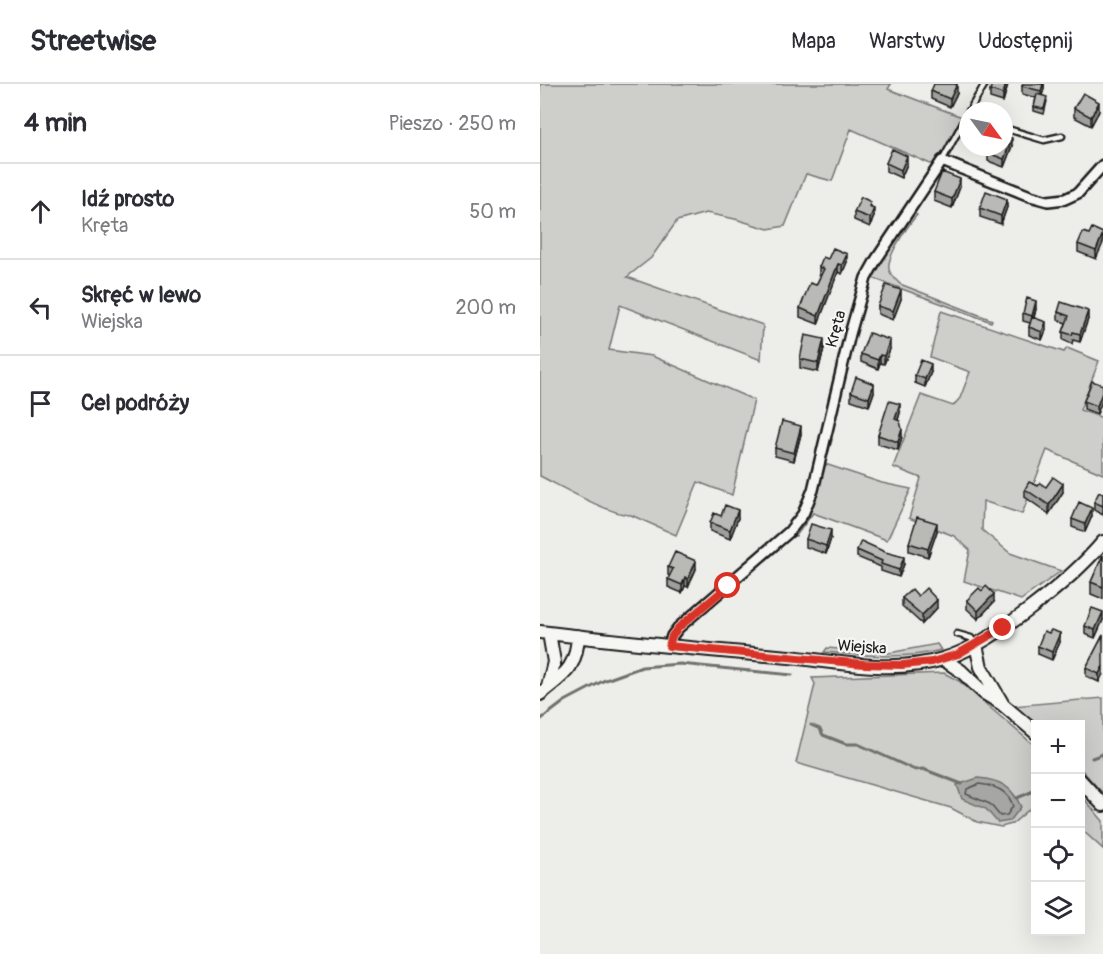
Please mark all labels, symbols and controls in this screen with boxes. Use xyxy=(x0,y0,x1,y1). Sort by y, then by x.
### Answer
text: Streetwise xyxy=(30,24,156,59)
text: Mapa xyxy=(791,28,836,55)
text: Warstwy xyxy=(869,28,945,55)
text: Udostępnij xyxy=(978,28,1073,55)
north arrow xyxy=(959,102,1013,156)
text: 4 min xyxy=(24,107,87,139)
text: Pieszo · 250 m xyxy=(389,111,516,136)
text: Idź prosto xyxy=(81,185,174,213)
icon: ahead xyxy=(24,195,57,228)
text: 50 m xyxy=(469,199,516,224)
text: Kręta xyxy=(81,213,128,238)
text: Skręć w lewo xyxy=(81,281,201,309)
icon: left xyxy=(24,291,57,324)
text: 200 m xyxy=(455,295,516,320)
street label: Kręta xyxy=(821,308,851,350)
text: Wiejska xyxy=(81,309,143,334)
icon: arrive xyxy=(24,387,57,420)
text: Cel podróży xyxy=(81,389,189,417)
route start xyxy=(714,572,740,598)
route end xyxy=(989,614,1015,640)
street label: Wiejska xyxy=(837,635,887,659)
map controls xyxy=(1031,720,1085,936)
button: + xyxy=(1031,720,1085,774)
button: − xyxy=(1031,774,1085,828)
button: locate xyxy=(1031,828,1085,882)
button: layers xyxy=(1031,882,1085,936)

